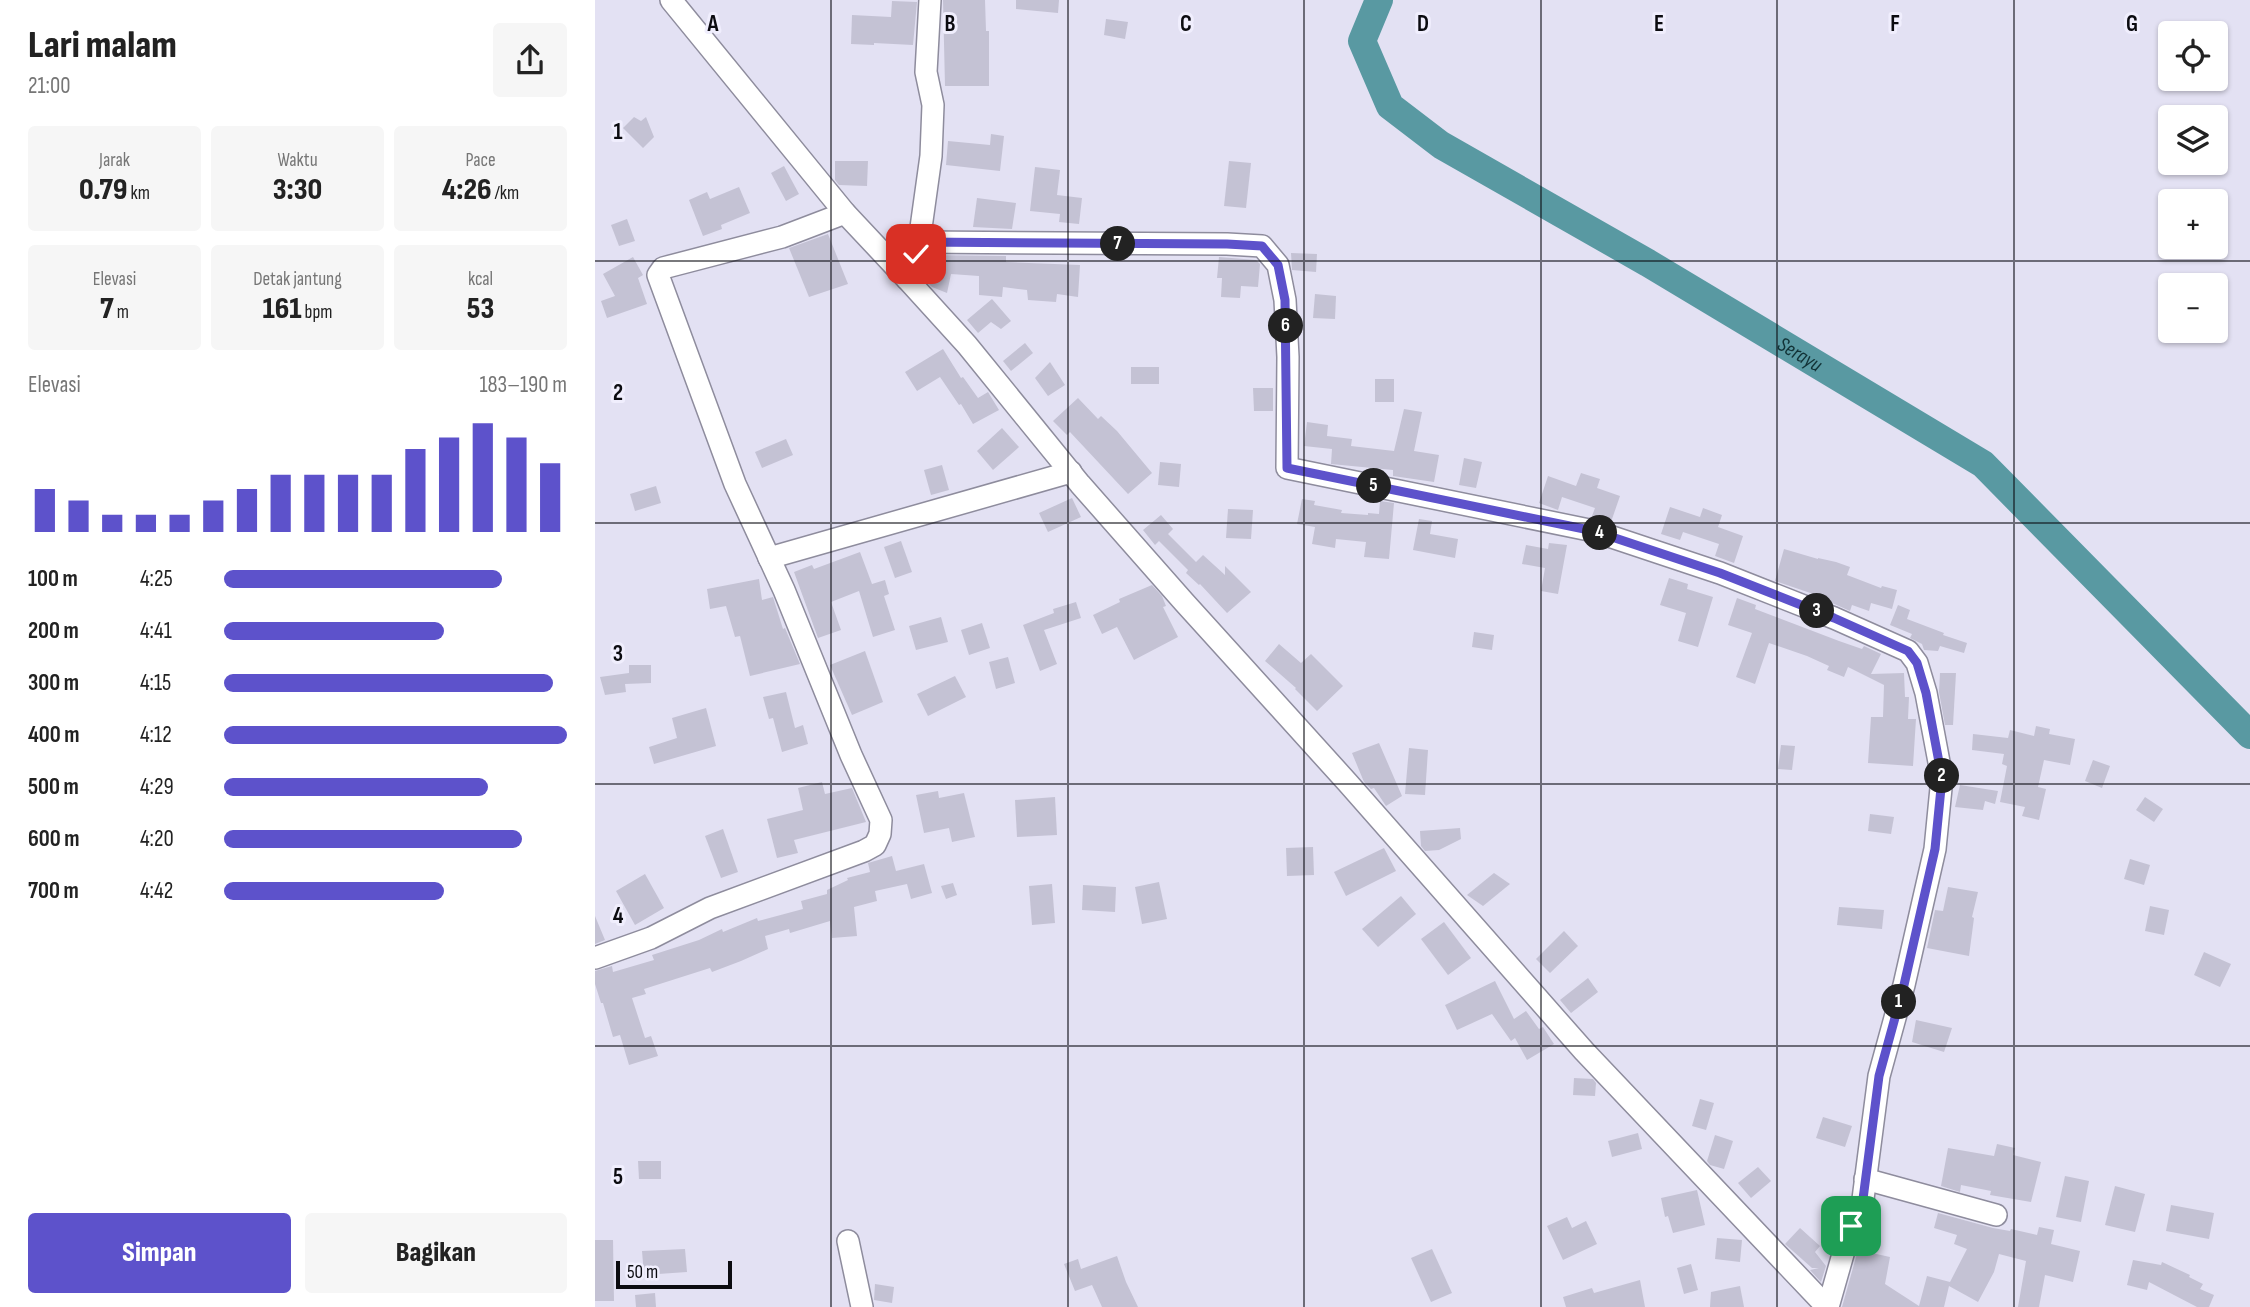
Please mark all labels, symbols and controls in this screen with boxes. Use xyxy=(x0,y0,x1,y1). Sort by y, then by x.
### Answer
text: A xyxy=(707,10,720,38)
text: B xyxy=(945,10,956,38)
text: C xyxy=(1180,10,1192,38)
text: D xyxy=(1417,10,1429,38)
text: E xyxy=(1654,10,1664,38)
text: F xyxy=(1890,10,1900,38)
text: G xyxy=(2126,10,2138,38)
map controls xyxy=(2158,21,2228,343)
button: locate xyxy=(2158,21,2228,91)
text: Lari malam xyxy=(28,23,177,68)
button: share xyxy=(493,23,567,97)
text: 21:00 xyxy=(28,72,70,100)
button: layers xyxy=(2158,105,2228,175)
text: 1 xyxy=(613,118,623,146)
text: Jarak xyxy=(99,149,130,172)
text: Waktu xyxy=(277,149,318,172)
text: Pace xyxy=(465,149,496,172)
text: 0.79 xyxy=(79,172,128,208)
text: 3:30 xyxy=(273,172,322,208)
text: 4:26 xyxy=(442,172,492,208)
text: km xyxy=(128,182,150,205)
text: /km xyxy=(492,182,519,205)
button: + xyxy=(2158,189,2228,259)
pin xyxy=(886,224,946,284)
pin: 7 xyxy=(1100,226,1135,262)
text: 7 xyxy=(1113,232,1122,255)
icon: check xyxy=(897,235,935,273)
text: Elevasi xyxy=(93,268,136,291)
text: Detak jantung xyxy=(253,268,342,291)
text: kcal xyxy=(468,268,493,291)
button: − xyxy=(2158,273,2228,343)
text: 7 xyxy=(100,291,114,327)
text: 161 xyxy=(262,291,302,327)
text: 53 xyxy=(467,291,494,327)
text: m xyxy=(114,301,129,324)
text: bpm xyxy=(302,301,333,324)
pin: 6 xyxy=(1269,308,1303,344)
text: 6 xyxy=(1281,314,1290,337)
water label: Serayu xyxy=(1773,331,1827,377)
text: Elevasi xyxy=(28,371,81,399)
text: 183–190 m xyxy=(480,371,567,399)
text: 2 xyxy=(613,379,623,407)
pin: 5 xyxy=(1357,468,1391,504)
text: 5 xyxy=(1369,474,1378,497)
pin: 4 xyxy=(1583,516,1618,550)
text: 4 xyxy=(1595,521,1604,544)
text: 100 m xyxy=(28,565,78,593)
text: 4:25 xyxy=(140,565,173,593)
pin: 3 xyxy=(1799,594,1835,628)
text: 3 xyxy=(1812,599,1821,622)
text: 200 m xyxy=(28,617,79,645)
text: 4:41 xyxy=(140,617,172,645)
text: 3 xyxy=(613,640,623,668)
text: 300 m xyxy=(28,669,79,697)
text: 4:15 xyxy=(140,669,171,697)
text: 400 m xyxy=(28,721,79,749)
text: 4:12 xyxy=(140,721,172,749)
pin: 2 xyxy=(1925,758,1959,794)
text: 2 xyxy=(1937,764,1946,787)
text: 500 m xyxy=(28,773,79,801)
text: 4:29 xyxy=(140,773,174,801)
text: 600 m xyxy=(28,825,80,853)
text: 4:20 xyxy=(140,825,174,853)
text: 700 m xyxy=(28,877,79,905)
text: 4:42 xyxy=(140,877,173,905)
text: 4 xyxy=(613,902,624,930)
pin: 1 xyxy=(1881,984,1917,1020)
text: 1 xyxy=(1895,990,1902,1013)
text: 5 xyxy=(613,1163,623,1191)
pin xyxy=(1821,1196,1881,1256)
icon: arrive xyxy=(1832,1207,1870,1245)
button: Simpan xyxy=(28,1213,291,1293)
button: Bagikan xyxy=(305,1213,567,1293)
scale bar xyxy=(616,1258,731,1290)
text: 50 m xyxy=(627,1261,658,1284)

